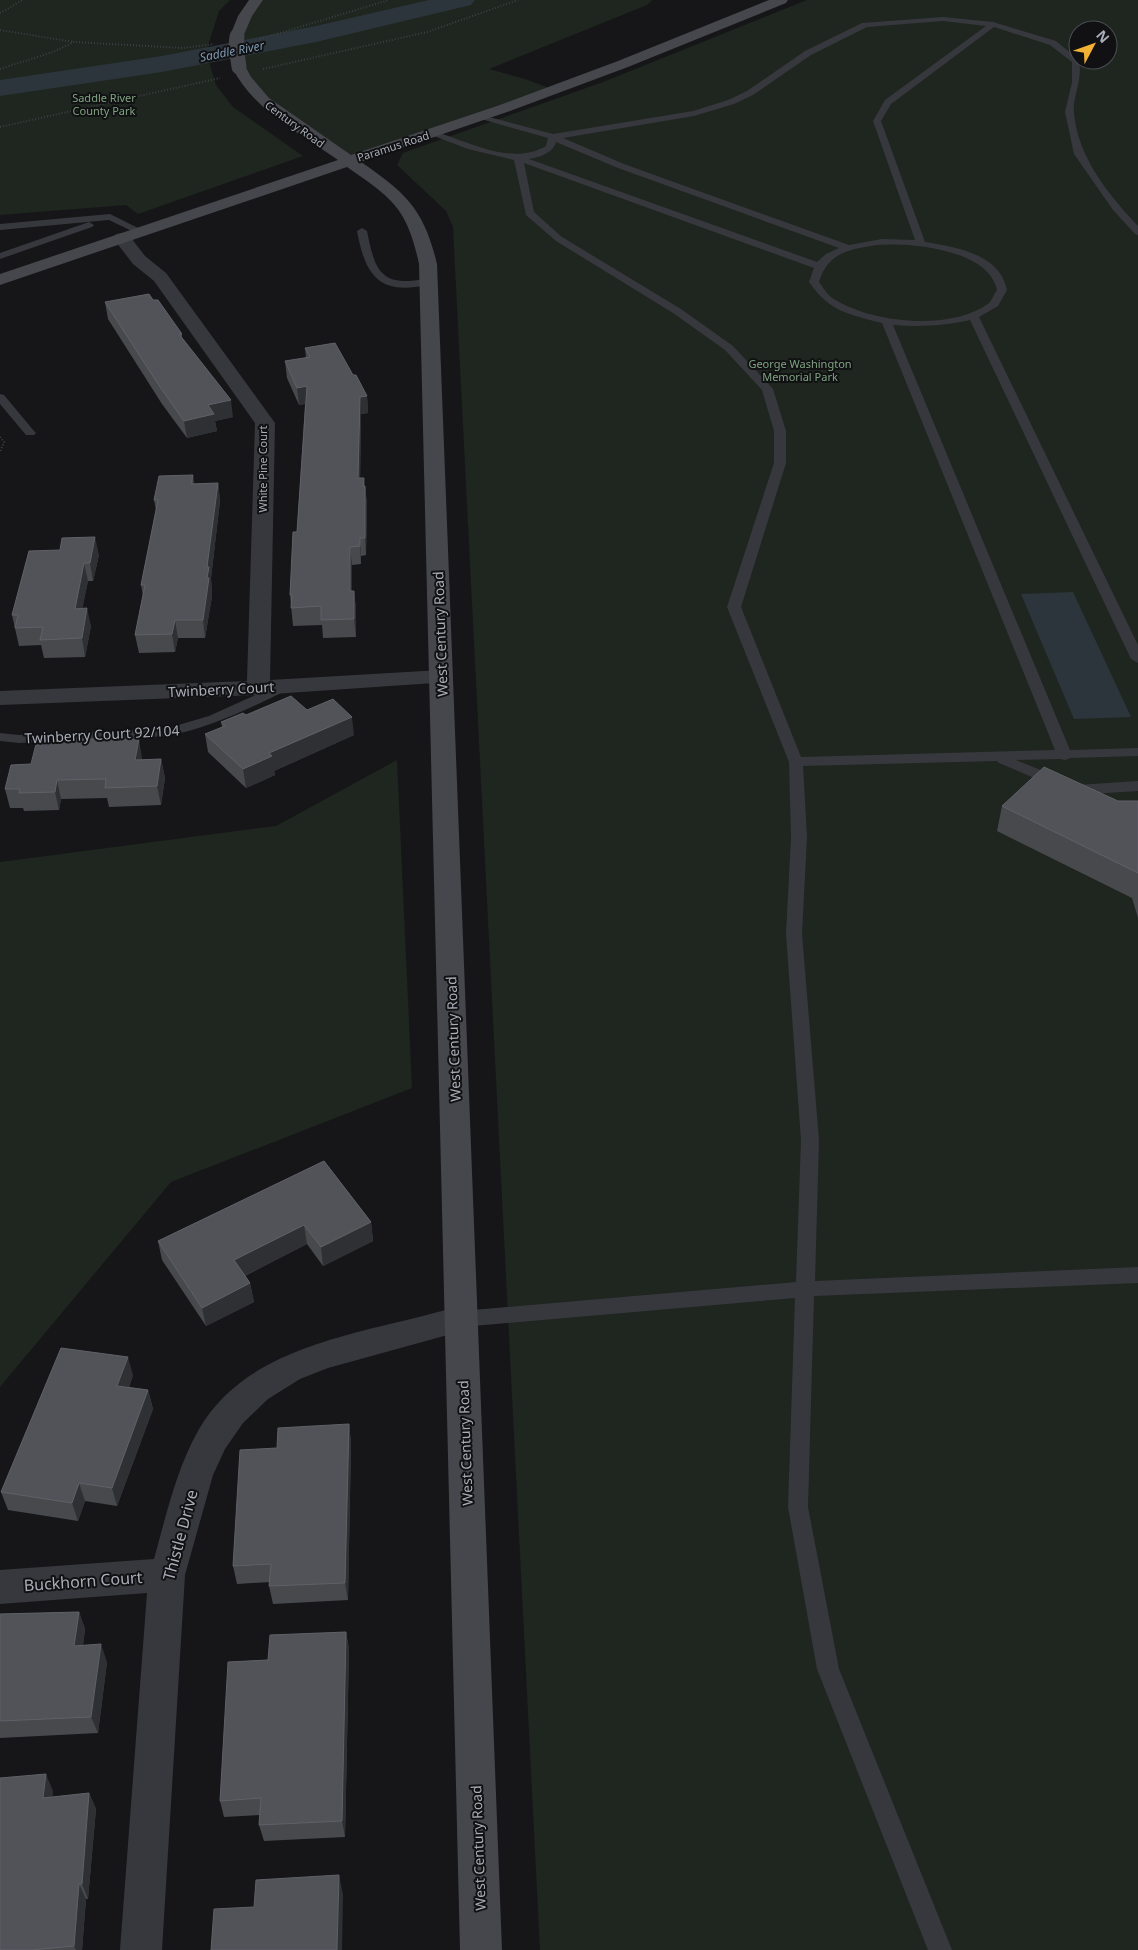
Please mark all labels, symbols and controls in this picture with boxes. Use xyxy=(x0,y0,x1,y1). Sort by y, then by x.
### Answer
north arrow xyxy=(1068,20,1118,70)
text: N xyxy=(1092,26,1114,47)
water label: Saddle River xyxy=(198,36,267,66)
park label: Saddle River County Park xyxy=(72,90,136,118)
street label: Century Road xyxy=(262,97,328,151)
street label: Paramus Road xyxy=(355,127,431,165)
park label: George Washington Memorial Park xyxy=(748,356,852,384)
street label: White Pine Court xyxy=(255,425,270,513)
street label: West Century Road xyxy=(428,571,452,697)
street label: Twinberry Court xyxy=(167,677,275,701)
street label: Twinberry Court 92/104 xyxy=(24,720,180,748)
street label: West Century Road xyxy=(441,976,465,1102)
street label: West Century Road xyxy=(453,1380,477,1506)
street label: Thistle Drive xyxy=(157,1487,203,1583)
street label: Buckhorn Court xyxy=(23,1566,143,1596)
street label: West Century Road xyxy=(466,1785,490,1911)

